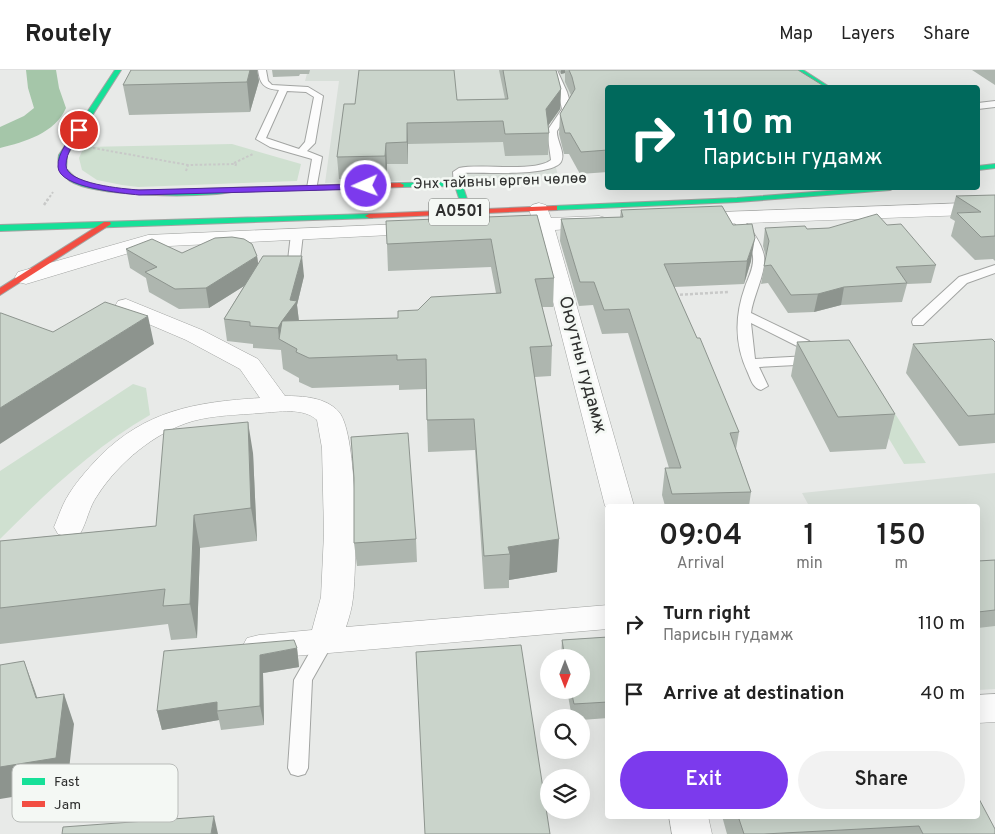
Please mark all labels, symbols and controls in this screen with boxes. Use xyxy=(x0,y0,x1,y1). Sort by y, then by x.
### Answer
text: Routely xyxy=(25,20,112,50)
text: Map xyxy=(779,23,813,46)
text: Layers xyxy=(841,23,895,46)
text: Share xyxy=(923,23,970,46)
text: 110 m xyxy=(703,102,793,146)
icon: right xyxy=(620,105,685,170)
pin xyxy=(58,109,100,151)
icon: arrive xyxy=(65,116,93,144)
text: Парисын гудамж xyxy=(703,145,883,172)
position arrow xyxy=(339,159,391,211)
street label: Энх тайвны өргөн чөлөө xyxy=(413,169,587,195)
road number: A0501 xyxy=(429,198,489,226)
street label: Оюутны гудамж xyxy=(553,294,611,436)
text: 09:04 xyxy=(659,518,742,555)
text: 1 xyxy=(804,518,815,555)
text: 150 xyxy=(877,518,926,555)
text: Arrival xyxy=(677,554,724,574)
text: min xyxy=(796,554,823,574)
text: m xyxy=(895,554,908,574)
text: Turn right xyxy=(663,602,751,626)
icon: right xyxy=(620,610,648,638)
text: 110 m xyxy=(918,612,965,636)
text: Парисын гудамж xyxy=(663,626,794,646)
north arrow xyxy=(540,649,590,699)
map controls xyxy=(540,649,590,819)
icon: arrive xyxy=(620,680,648,708)
text: Arrive at destination xyxy=(663,682,844,706)
text: 40 m xyxy=(920,682,965,706)
button: search xyxy=(540,709,590,759)
button: Exit xyxy=(620,751,788,809)
button: Share xyxy=(798,751,965,809)
legend xyxy=(12,764,178,822)
button: layers xyxy=(540,769,590,819)
text: Fast xyxy=(54,774,80,791)
text: Jam xyxy=(54,797,81,814)

